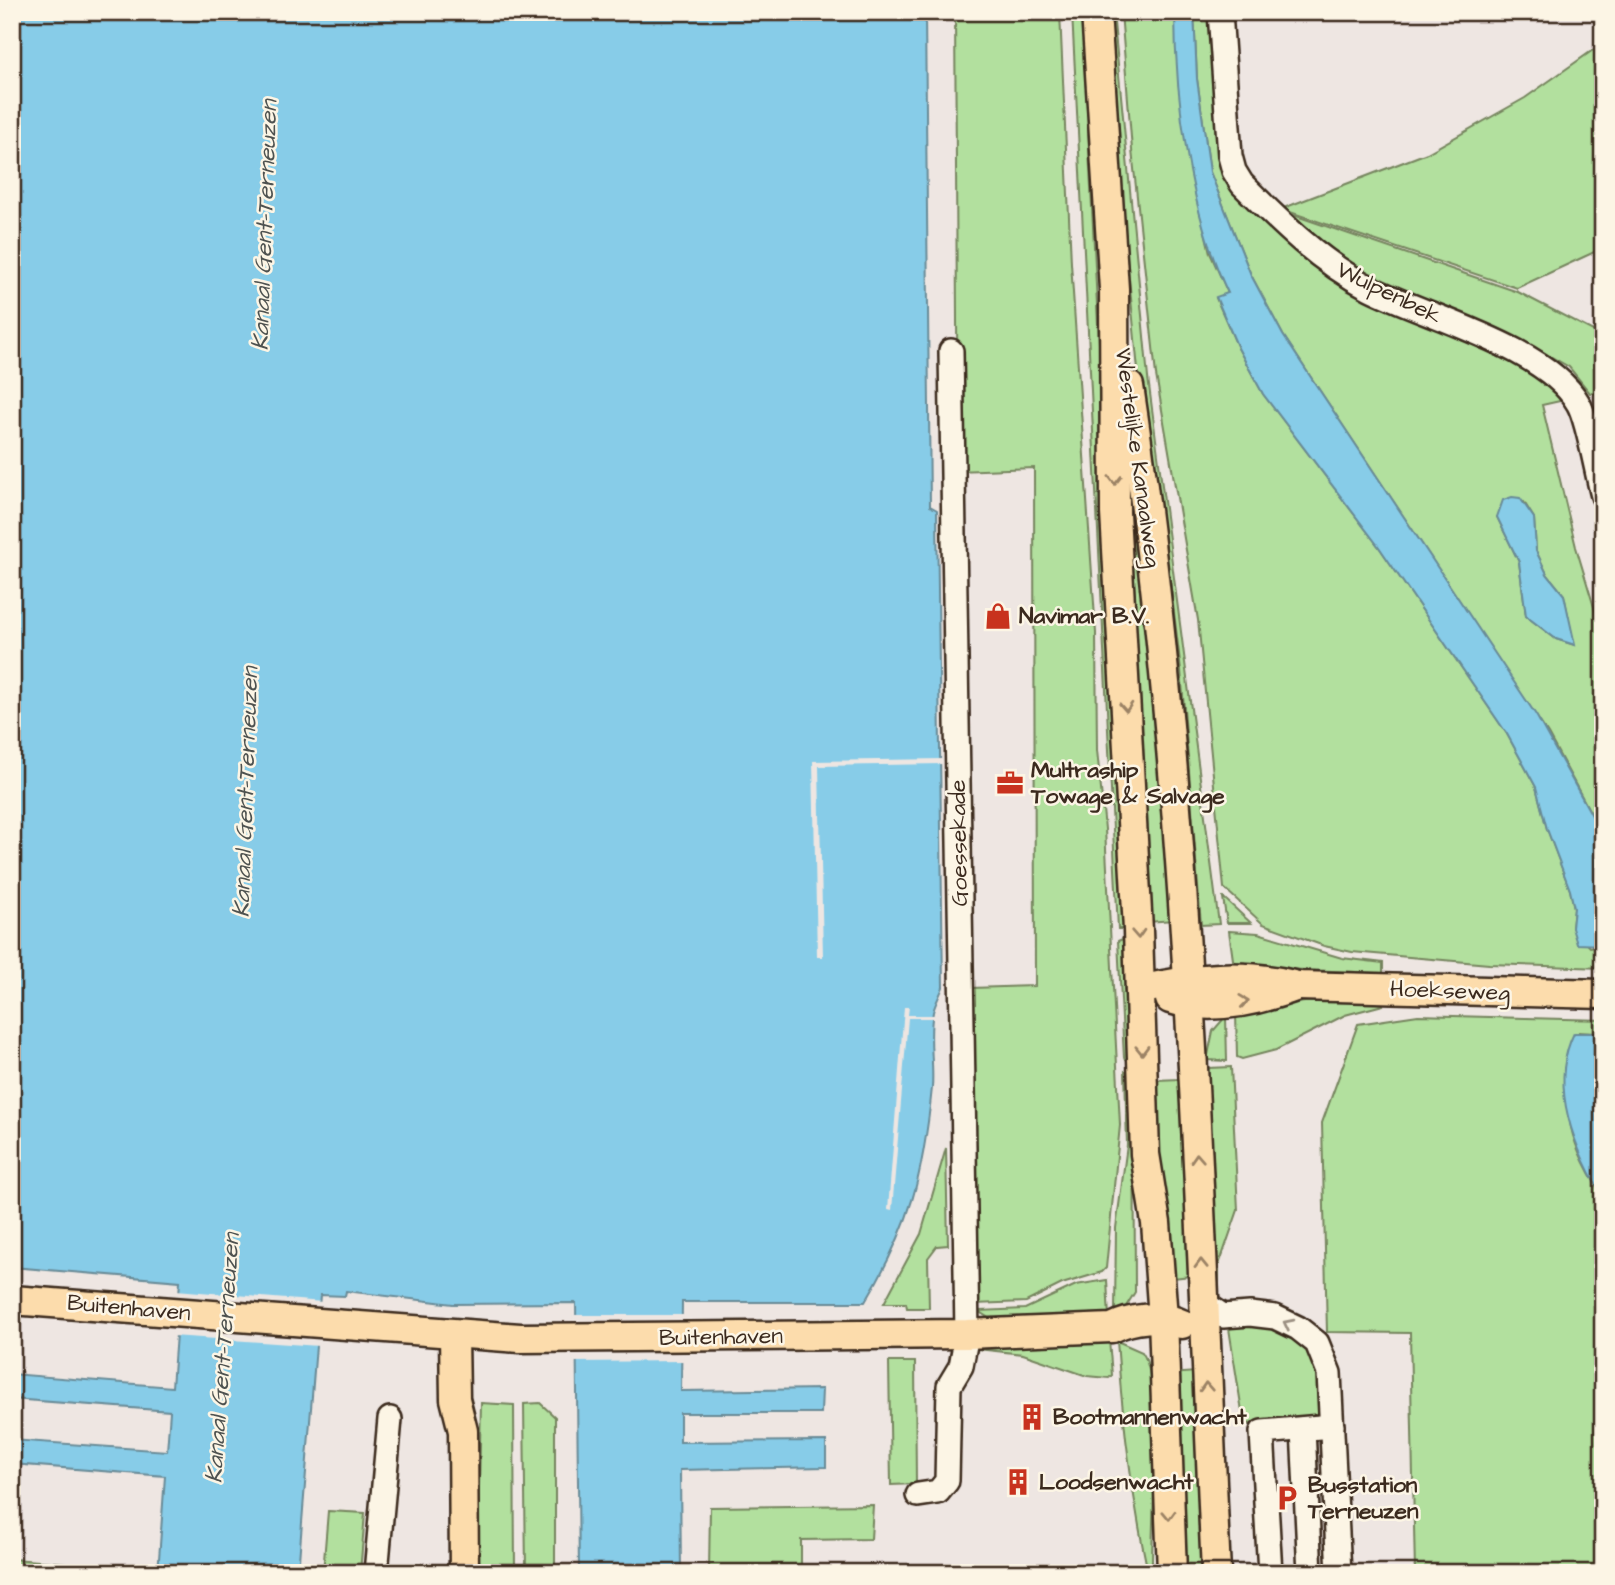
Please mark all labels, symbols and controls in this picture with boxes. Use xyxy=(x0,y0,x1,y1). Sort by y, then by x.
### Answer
water label: Kanaal Gent-Terneuzen xyxy=(244,97,286,351)
street label: Wulpenbek xyxy=(1331,254,1447,332)
street label: Westelijke Kanaalweg xyxy=(1106,346,1169,570)
one-way arrow xyxy=(1107,475,1123,485)
place label: Navimar B.V. xyxy=(1019,600,1149,632)
shop icon: Navimar B.V. xyxy=(983,601,1013,631)
water label: Kanaal Gent-Terneuzen xyxy=(225,664,267,918)
one-way arrow xyxy=(1118,702,1133,713)
place label: Multraship Towage & Salvage xyxy=(1030,754,1225,813)
office icon: Multraship Towage & Salvage xyxy=(995,768,1025,798)
street label: Goessekade xyxy=(942,779,976,907)
one-way arrow xyxy=(1130,929,1145,940)
street label: Hoekseweg xyxy=(1389,973,1511,1010)
one-way arrow xyxy=(1238,994,1250,1009)
one-way arrow xyxy=(1134,1045,1149,1056)
one-way arrow xyxy=(1189,1152,1204,1163)
water label: Kanaal Gent-Terneuzen xyxy=(197,1230,249,1484)
one-way arrow xyxy=(1193,1259,1209,1269)
street label: Buitenhaven xyxy=(66,1287,192,1329)
one-way arrow xyxy=(1283,1318,1295,1332)
street label: Buitenhaven xyxy=(659,1320,783,1354)
one-way arrow xyxy=(1199,1381,1214,1392)
place label: Bootmannenwacht xyxy=(1053,1401,1247,1433)
building icon: Bootmannenwacht xyxy=(1017,1402,1047,1432)
place label: Loodsenwacht xyxy=(1039,1466,1194,1498)
building icon: Loodsenwacht xyxy=(1003,1467,1033,1497)
place label: Busstation Terneuzen xyxy=(1307,1469,1419,1527)
parking icon: Busstation Terneuzen xyxy=(1272,1483,1302,1513)
one-way arrow xyxy=(1162,1510,1177,1521)

